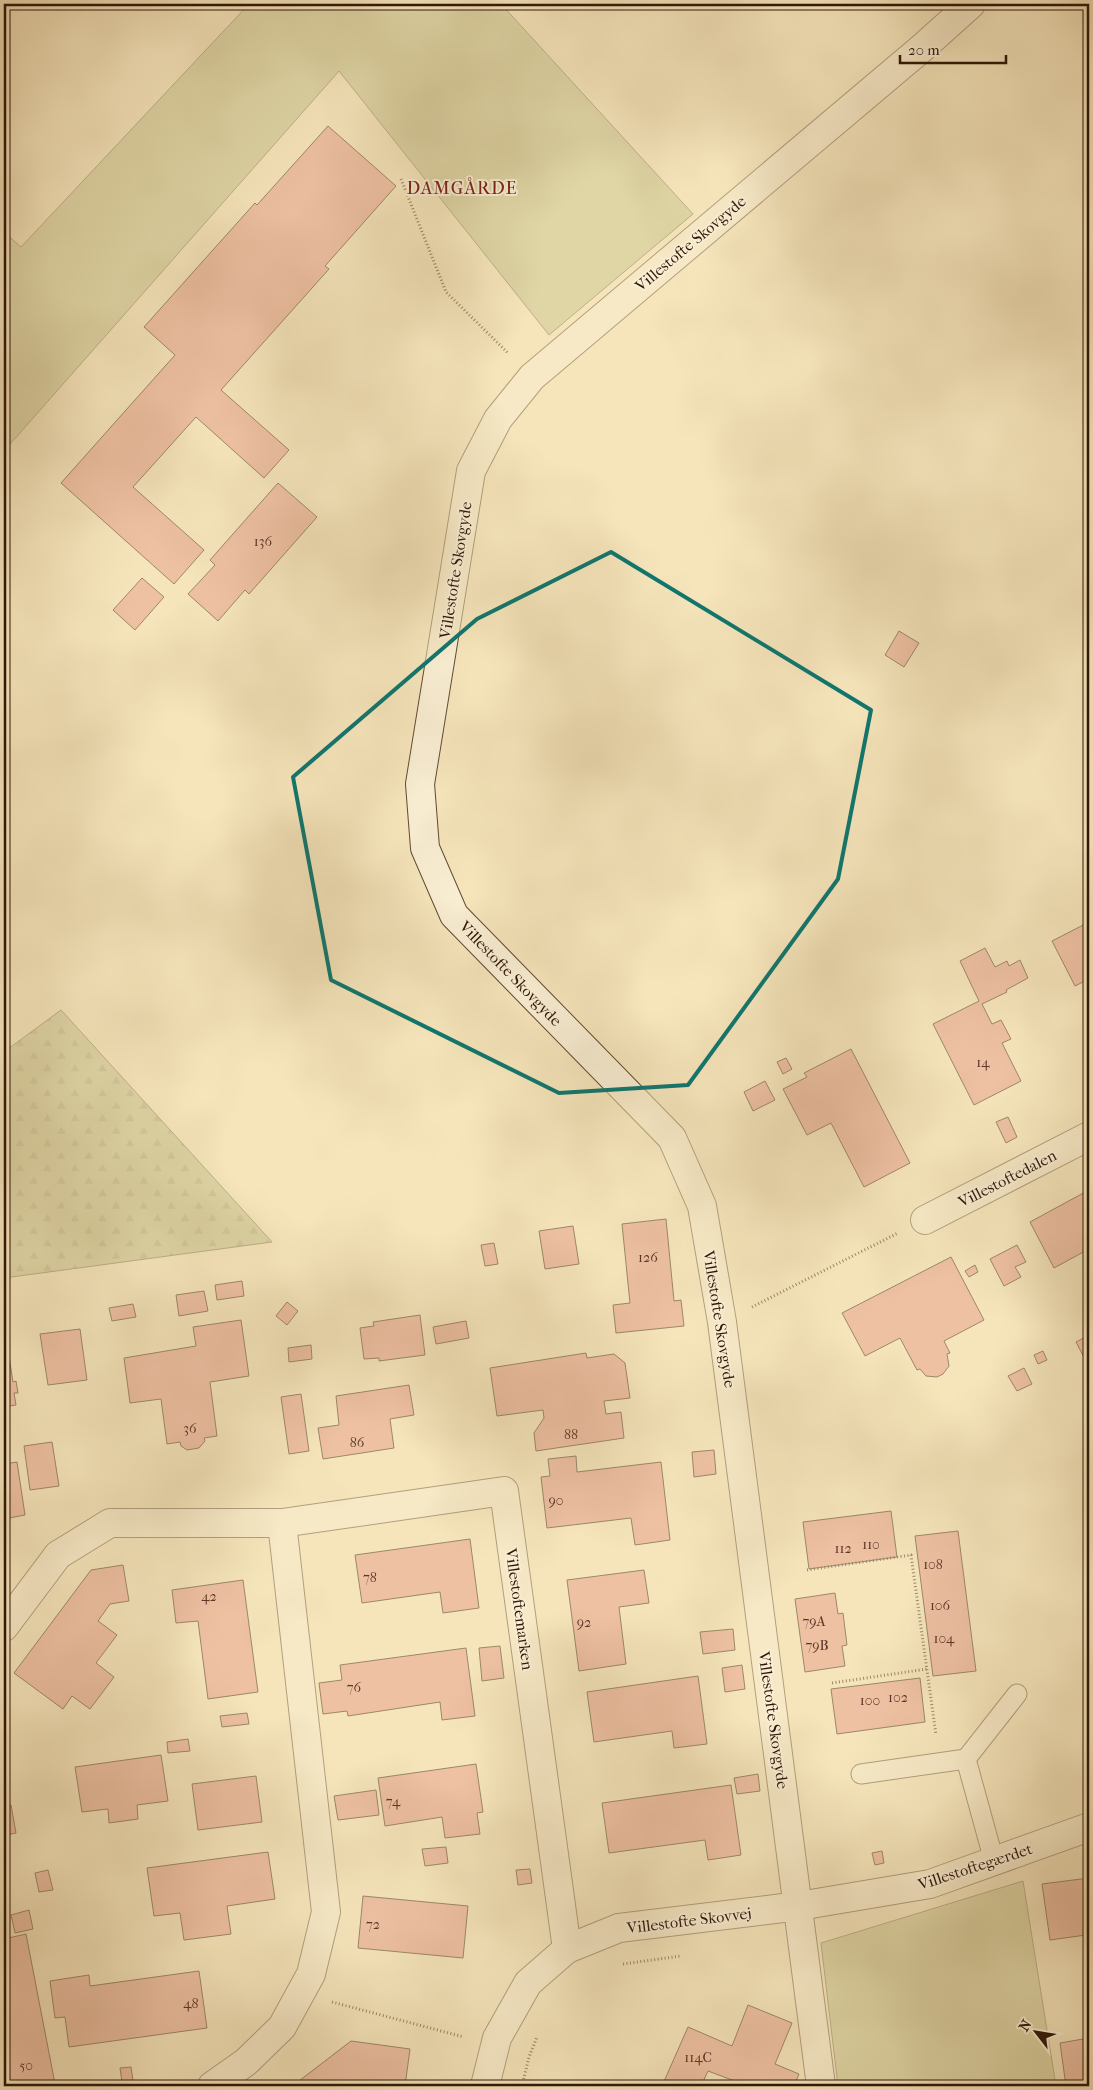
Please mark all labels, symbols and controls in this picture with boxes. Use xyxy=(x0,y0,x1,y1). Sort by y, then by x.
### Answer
scale bar xyxy=(900,32,1007,64)
text: 20 m xyxy=(908,41,940,59)
district label: DAMGÅRDE xyxy=(406,177,518,199)
street label: Villestofte Skovgyde xyxy=(630,191,750,296)
street label: Villestofte Skovgyde xyxy=(435,500,476,641)
house number: 136 xyxy=(254,533,273,550)
street label: Villestofte Skovgyde xyxy=(455,916,566,1030)
house number: 14 xyxy=(976,1054,990,1071)
street label: Villestoftedalen xyxy=(954,1145,1060,1212)
street label: Villestofte Skovgyde xyxy=(699,1248,740,1389)
house number: 126 xyxy=(638,1249,658,1266)
house number: 36 xyxy=(183,1420,197,1437)
house number: 88 xyxy=(564,1426,578,1443)
house number: 86 xyxy=(350,1434,365,1451)
house number: 90 xyxy=(548,1492,564,1509)
house number: 110 xyxy=(862,1536,880,1553)
house number: 112 xyxy=(834,1540,852,1557)
street label: Villestoftemarken xyxy=(501,1546,538,1672)
house number: 108 xyxy=(923,1556,943,1573)
house number: 78 xyxy=(363,1569,377,1586)
house number: 42 xyxy=(201,1588,217,1605)
house number: 106 xyxy=(930,1597,951,1614)
house number: 79A xyxy=(802,1613,827,1630)
house number: 92 xyxy=(577,1614,591,1631)
house number: 104 xyxy=(934,1630,955,1647)
house number: 79B xyxy=(805,1637,829,1654)
street label: Villestofte Skovgyde xyxy=(754,1649,793,1790)
house number: 76 xyxy=(347,1679,362,1696)
house number: 102 xyxy=(888,1689,908,1706)
house number: 100 xyxy=(860,1692,880,1709)
house number: 74 xyxy=(386,1793,401,1810)
street label: Villestoftegærdet xyxy=(915,1839,1035,1894)
street label: Villestofte Skovvej xyxy=(625,1903,752,1938)
house number: 72 xyxy=(366,1916,380,1933)
house number: 48 xyxy=(183,1995,199,2012)
north arrow xyxy=(1010,2008,1060,2058)
text: N xyxy=(1015,2016,1036,2034)
house number: 114C xyxy=(684,2049,712,2066)
house number: 50 xyxy=(19,2057,33,2074)

